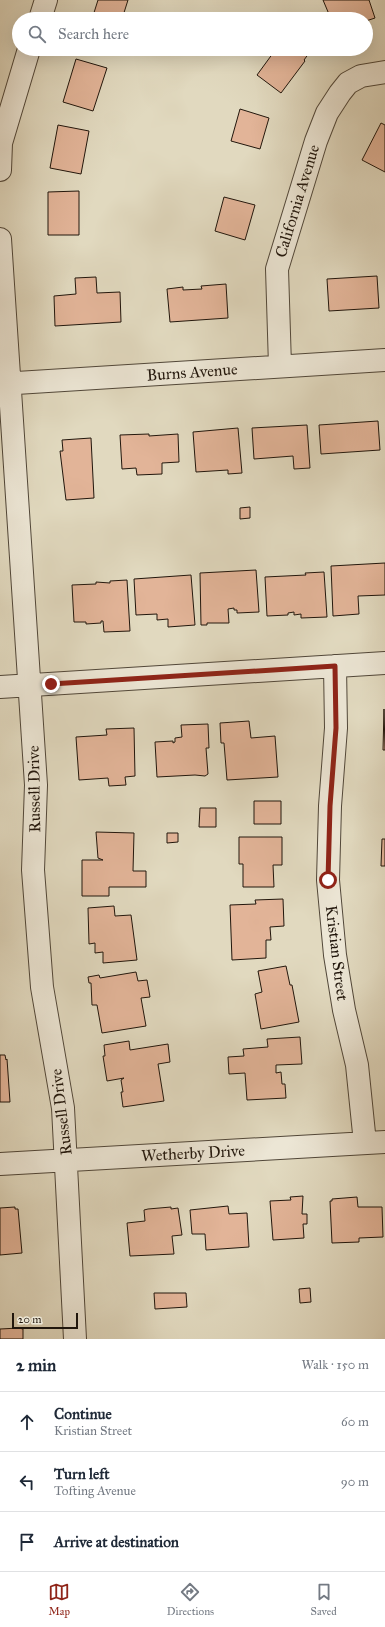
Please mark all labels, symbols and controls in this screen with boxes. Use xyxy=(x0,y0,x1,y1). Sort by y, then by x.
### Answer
search box xyxy=(12,12,373,56)
icon: search xyxy=(26,23,48,45)
text: Search here xyxy=(58,25,129,43)
street label: California Avenue xyxy=(271,142,323,260)
street label: Burns Avenue xyxy=(146,359,238,385)
route end xyxy=(42,675,60,693)
street label: Russell Drive xyxy=(24,745,44,833)
route start xyxy=(319,871,337,889)
street label: Kristian Street xyxy=(322,904,352,1002)
street label: Russell Drive xyxy=(46,1067,76,1156)
street label: Wetherby Drive xyxy=(141,1141,246,1165)
scale bar xyxy=(12,1311,78,1330)
text: 20 m xyxy=(18,1313,41,1326)
text: 2 min xyxy=(16,1355,56,1376)
text: Walk · 150 m xyxy=(301,1357,369,1373)
text: Continue xyxy=(54,1405,112,1423)
icon: ahead xyxy=(16,1411,38,1433)
text: 60 m xyxy=(341,1414,369,1430)
text: Kristian Street xyxy=(54,1423,132,1439)
text: Turn left xyxy=(54,1465,110,1483)
icon: left xyxy=(16,1471,38,1493)
text: 90 m xyxy=(341,1474,369,1490)
text: Tofting Avenue xyxy=(54,1483,136,1499)
icon: arrive xyxy=(16,1531,38,1553)
text: Arrive at destination xyxy=(54,1533,179,1551)
tab: Map xyxy=(48,1581,70,1618)
tab: Directions xyxy=(167,1581,214,1618)
tab: Saved xyxy=(311,1581,337,1618)

